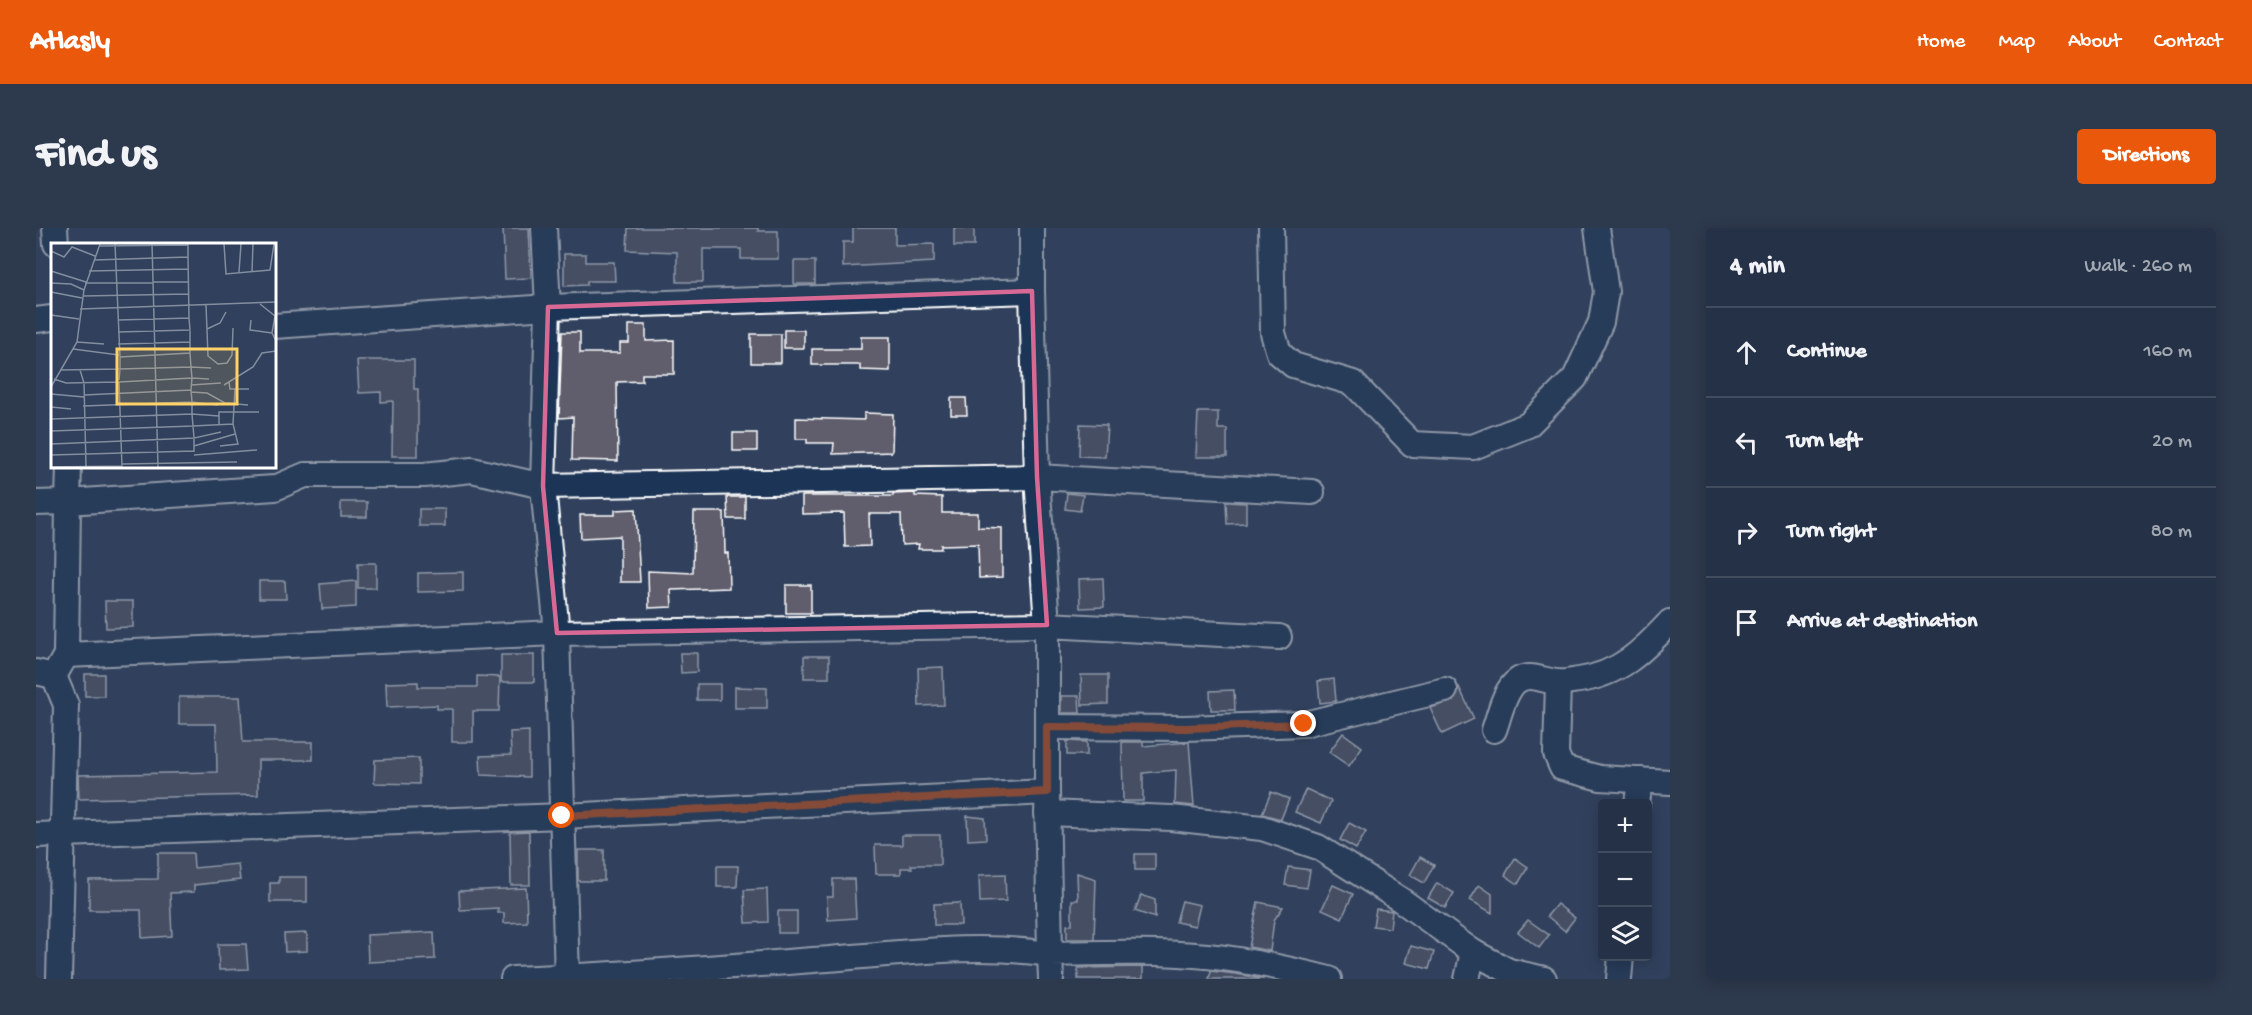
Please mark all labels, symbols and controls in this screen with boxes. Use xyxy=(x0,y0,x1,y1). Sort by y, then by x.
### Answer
text: Atlasly xyxy=(30,26,110,59)
text: Home xyxy=(1917,30,1965,55)
text: Map xyxy=(1998,30,2035,55)
text: About xyxy=(2068,30,2121,55)
text: Contact xyxy=(2154,30,2222,55)
button: Directions xyxy=(2077,129,2216,184)
text: Find us xyxy=(36,132,156,181)
inset map xyxy=(51,243,276,468)
text: 4 min xyxy=(1730,252,1785,283)
text: Walk · 260 m xyxy=(2085,256,2192,279)
icon: ahead xyxy=(1730,336,1763,369)
text: Continue xyxy=(1787,339,1867,365)
text: 160 m xyxy=(2143,341,2192,364)
icon: left xyxy=(1730,426,1763,459)
text: Turn left xyxy=(1787,429,1861,455)
text: 20 m xyxy=(2152,431,2192,454)
icon: right xyxy=(1730,516,1763,549)
text: Turn right xyxy=(1787,519,1875,545)
text: 80 m xyxy=(2151,521,2192,544)
icon: arrive xyxy=(1730,606,1763,639)
text: Arrive at destination xyxy=(1787,609,1977,635)
route end xyxy=(1290,710,1316,736)
map controls xyxy=(1598,799,1652,961)
button: + xyxy=(1598,799,1652,853)
route start xyxy=(548,802,574,828)
button: − xyxy=(1598,853,1652,907)
button: layers xyxy=(1598,907,1652,961)

